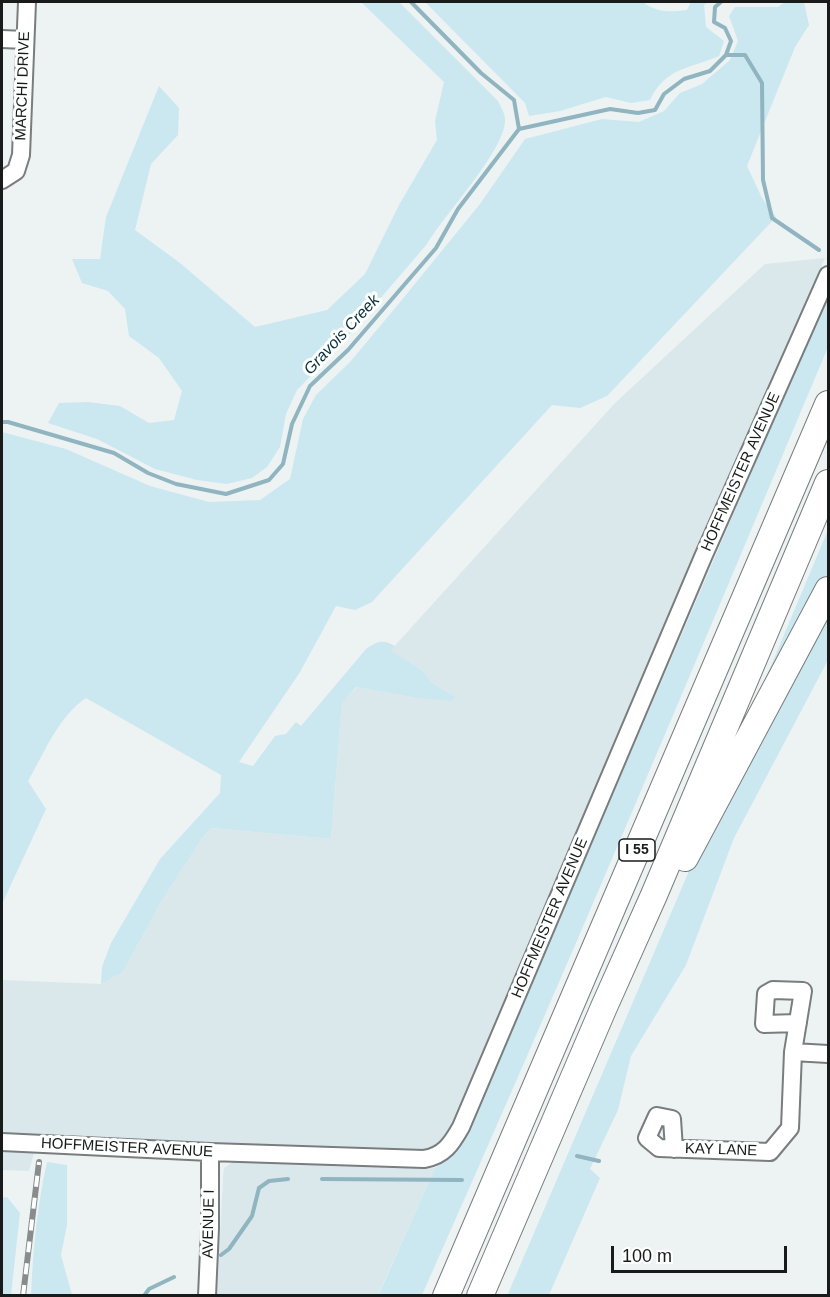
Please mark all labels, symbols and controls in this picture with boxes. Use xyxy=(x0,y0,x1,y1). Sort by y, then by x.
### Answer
street label: MARCHI DRIVE xyxy=(12,31,34,141)
water label: Gravois Creek xyxy=(300,291,384,379)
street label: HOFFMEISTER AVENUE xyxy=(698,390,784,554)
street label: HOFFMEISTER AVENUE xyxy=(508,835,592,1001)
road number: I 55 xyxy=(619,839,655,861)
street label: HOFFMEISTER AVENUE xyxy=(41,1135,213,1161)
street label: KAY LANE xyxy=(685,1140,757,1160)
street label: AVENUE I xyxy=(199,1189,219,1259)
scale bar xyxy=(614,1234,790,1272)
text: 100 m xyxy=(622,1246,672,1266)

